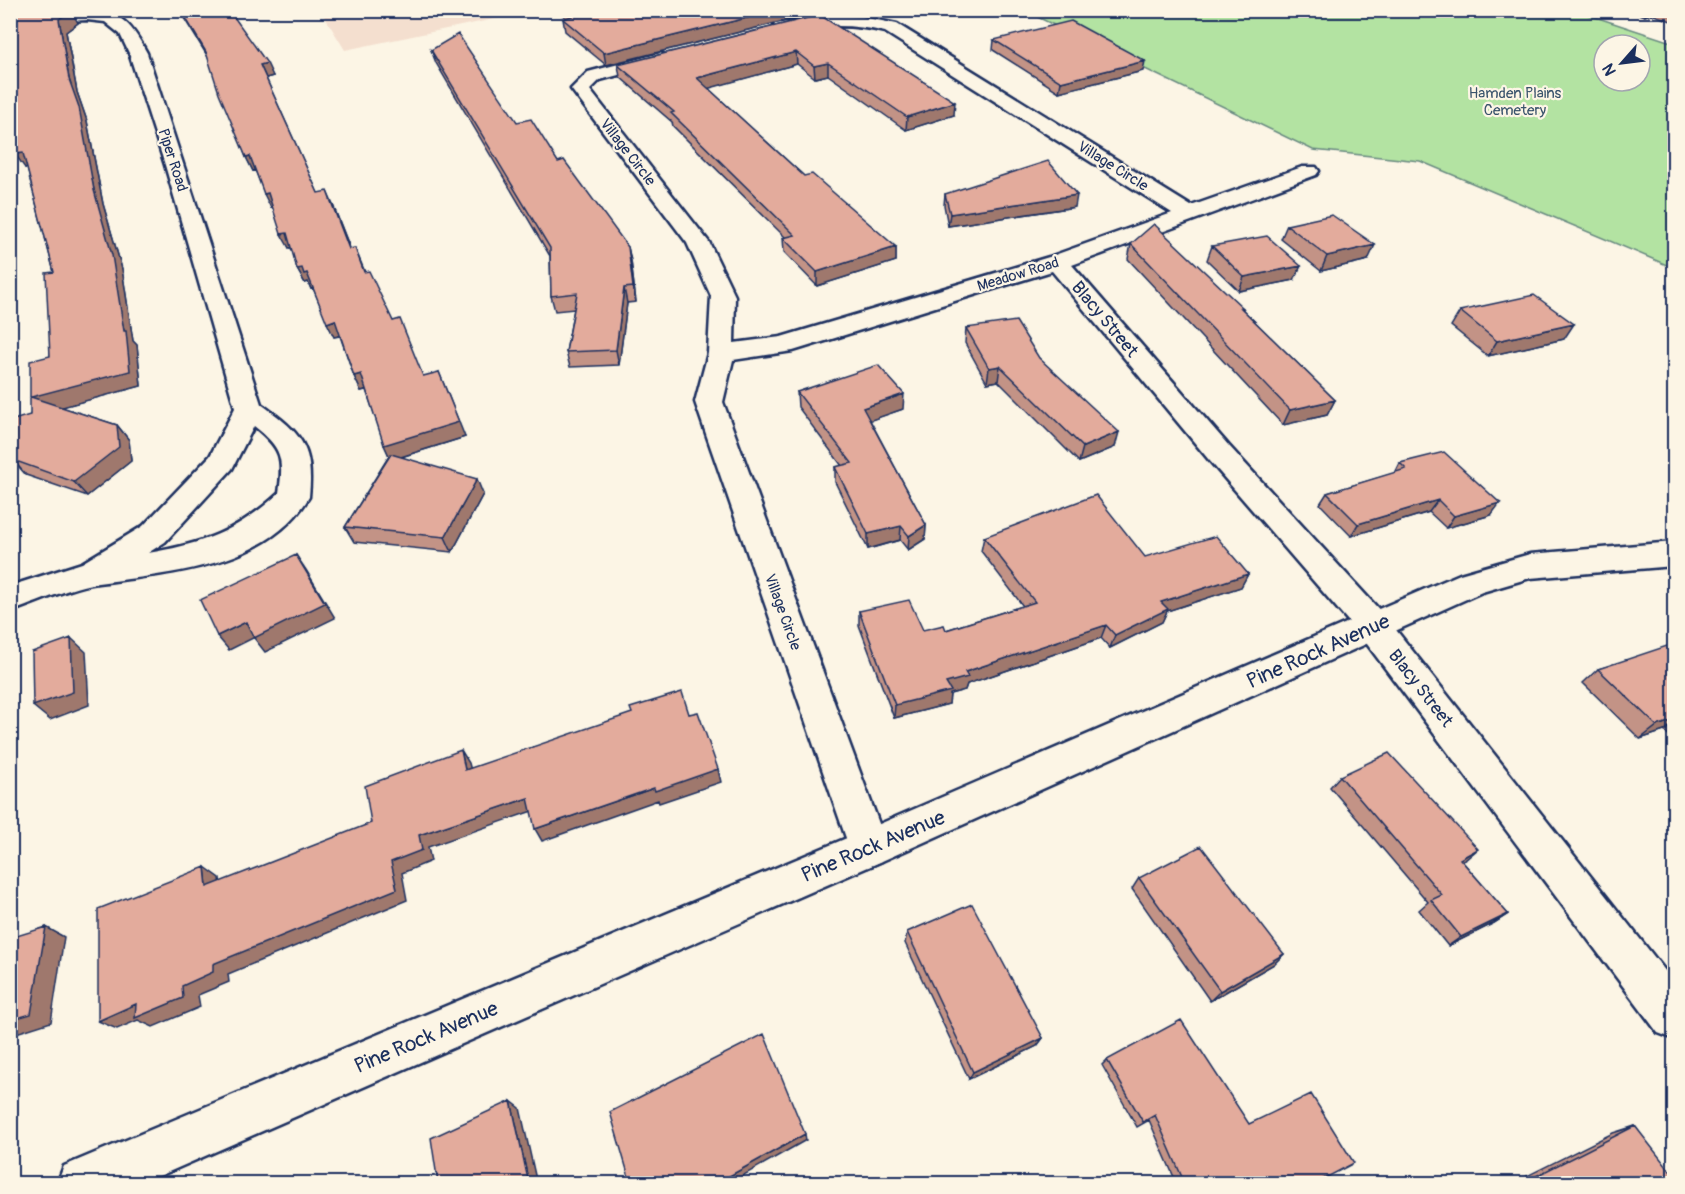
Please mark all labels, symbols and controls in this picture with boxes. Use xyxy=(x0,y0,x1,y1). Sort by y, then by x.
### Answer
north arrow xyxy=(1592,33,1652,93)
text: N xyxy=(1598,60,1621,79)
park label: Hamden Plains Cemetery xyxy=(1469,84,1561,120)
street label: Village Circle xyxy=(596,115,660,190)
street label: Piper Road xyxy=(153,126,192,194)
street label: Village Circle xyxy=(1074,137,1152,196)
street label: Meadow Road xyxy=(975,253,1061,296)
street label: Blacy Street xyxy=(1066,277,1144,363)
street label: Village Circle xyxy=(760,571,805,653)
street label: Pine Rock Avenue xyxy=(1242,608,1395,695)
street label: Blacy Street xyxy=(1383,645,1459,732)
street label: Pine Rock Avenue xyxy=(797,804,950,889)
street label: Pine Rock Avenue xyxy=(350,995,503,1080)

